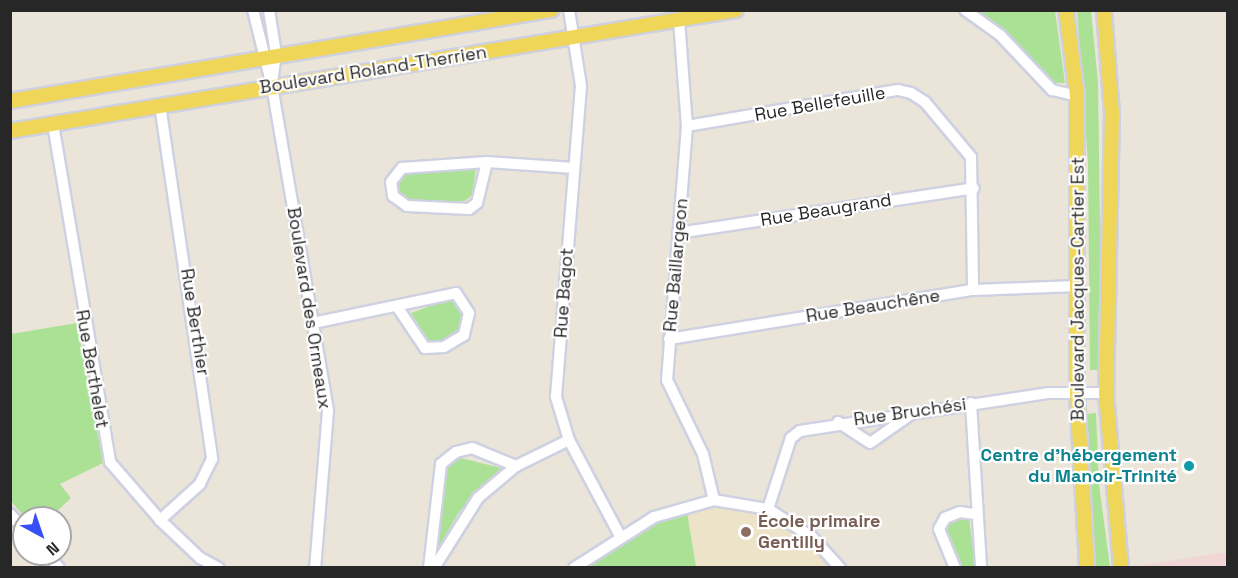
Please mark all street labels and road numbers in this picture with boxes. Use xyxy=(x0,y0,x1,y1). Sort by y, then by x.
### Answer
street label: Boulevard Roland-Therrien xyxy=(258,41,488,99)
street label: Rue Bellefeuille xyxy=(753,82,887,126)
street label: Boulevard Jacques-Cartier Est xyxy=(1067,157,1089,421)
street label: Rue Beaugrand xyxy=(759,189,893,231)
street label: Rue Baillargeon xyxy=(659,197,693,333)
street label: Boulevard des Ormeaux xyxy=(282,205,336,411)
street label: Rue Bagot xyxy=(550,247,578,339)
street label: Rue Berthier xyxy=(176,267,214,377)
street label: Rue Beauchêne xyxy=(804,285,942,327)
street label: Rue Berthelet xyxy=(71,308,113,430)
street label: Rue Bruchési xyxy=(852,393,968,431)

